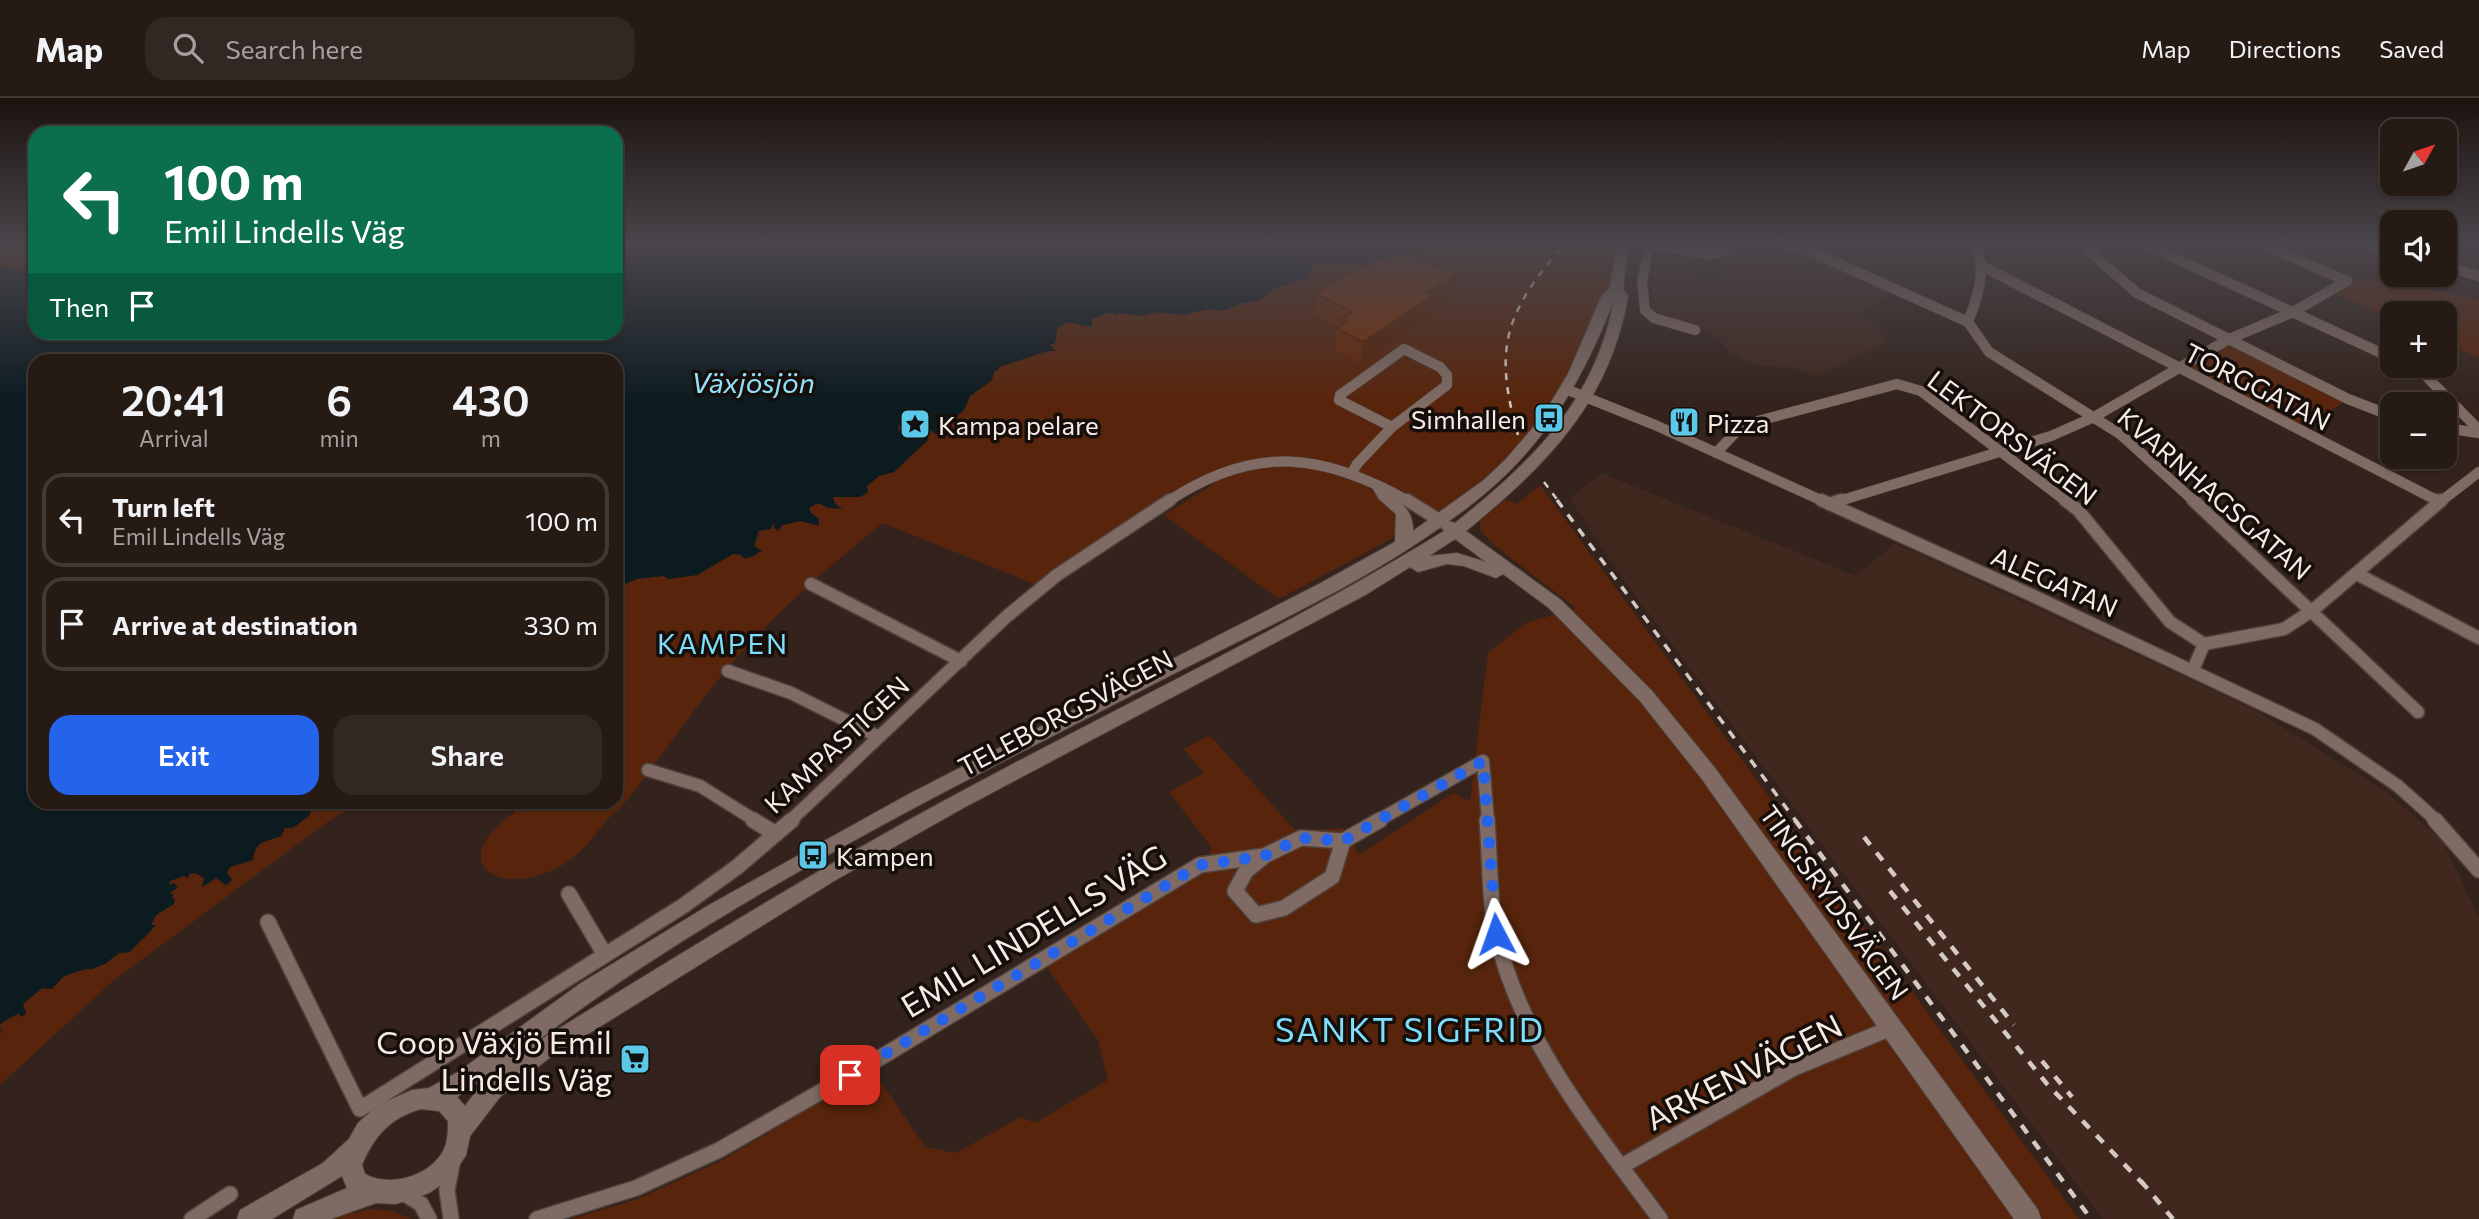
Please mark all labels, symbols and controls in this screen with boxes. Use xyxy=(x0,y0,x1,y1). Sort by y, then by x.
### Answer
search box xyxy=(145,17,635,80)
text: Map xyxy=(35,28,103,69)
icon: search xyxy=(169,29,207,67)
text: Search here xyxy=(225,33,363,64)
text: Map xyxy=(2141,34,2191,63)
text: Directions xyxy=(2229,34,2341,63)
text: Saved xyxy=(2379,34,2444,63)
north arrow xyxy=(2380,119,2457,196)
map controls xyxy=(2380,119,2457,469)
text: 100 m xyxy=(164,150,303,210)
icon: left xyxy=(49,154,140,245)
text: Emil Lindells Väg xyxy=(164,210,405,250)
button: sound xyxy=(2380,210,2457,287)
icon: arrive xyxy=(123,287,161,325)
text: Then xyxy=(49,291,109,322)
button: + xyxy=(2380,301,2457,378)
street label: TORGGATAN xyxy=(2180,336,2336,436)
street label: LEKTORSVÄGEN xyxy=(1922,363,2104,511)
water label: Växjösjön xyxy=(691,365,815,399)
text: 20:41 xyxy=(121,373,226,425)
text: 6 xyxy=(326,373,352,425)
text: 430 xyxy=(452,373,530,425)
button: − xyxy=(2380,392,2457,469)
bus stop icon: Simhallen xyxy=(1532,401,1566,435)
street label: KVARNHAGSGATAN xyxy=(2112,401,2318,585)
place label: Simhallen xyxy=(1411,403,1526,434)
restaurant icon: Pizza xyxy=(1667,405,1701,439)
place icon: Kampa pelare xyxy=(898,407,932,441)
place label: Pizza xyxy=(1707,407,1769,438)
place label: Kampa pelare xyxy=(938,409,1099,440)
text: Arrival xyxy=(139,424,209,452)
text: min xyxy=(320,424,359,452)
text: m xyxy=(481,424,501,452)
text: Turn left xyxy=(112,491,215,522)
icon: left xyxy=(53,501,91,539)
text: 100 m xyxy=(525,505,598,536)
text: Emil Lindells Väg xyxy=(112,522,285,550)
street label: ALEGATAN xyxy=(1987,539,2123,623)
icon: arrive xyxy=(53,605,91,643)
text: Arrive at destination xyxy=(112,609,358,640)
text: 330 m xyxy=(524,609,598,640)
district label: KAMPEN xyxy=(657,626,789,660)
street label: TELEBORGSVÄGEN xyxy=(952,642,1178,782)
street label: KAMPASTIGEN xyxy=(757,669,915,819)
button: Exit xyxy=(49,715,319,795)
button: Share xyxy=(333,715,602,795)
street label: TINGSRYDSVÄGEN xyxy=(1754,799,1916,1005)
street label: EMIL LINDELLS VÄG xyxy=(893,835,1173,1025)
bus stop icon: Kampen xyxy=(796,838,830,872)
place label: Kampen xyxy=(836,840,934,871)
position arrow xyxy=(1459,897,1533,971)
street label: ARKENVÄGEN xyxy=(1638,1004,1848,1138)
district label: SANKT SIGFRID xyxy=(1275,1008,1545,1049)
place label: Coop Växjö Emil Lindells Väg xyxy=(376,1021,612,1098)
supermarket icon: Coop Växjö Emil Lindells Väg xyxy=(618,1042,652,1076)
pin xyxy=(820,1045,880,1105)
icon: arrive xyxy=(831,1056,869,1094)

